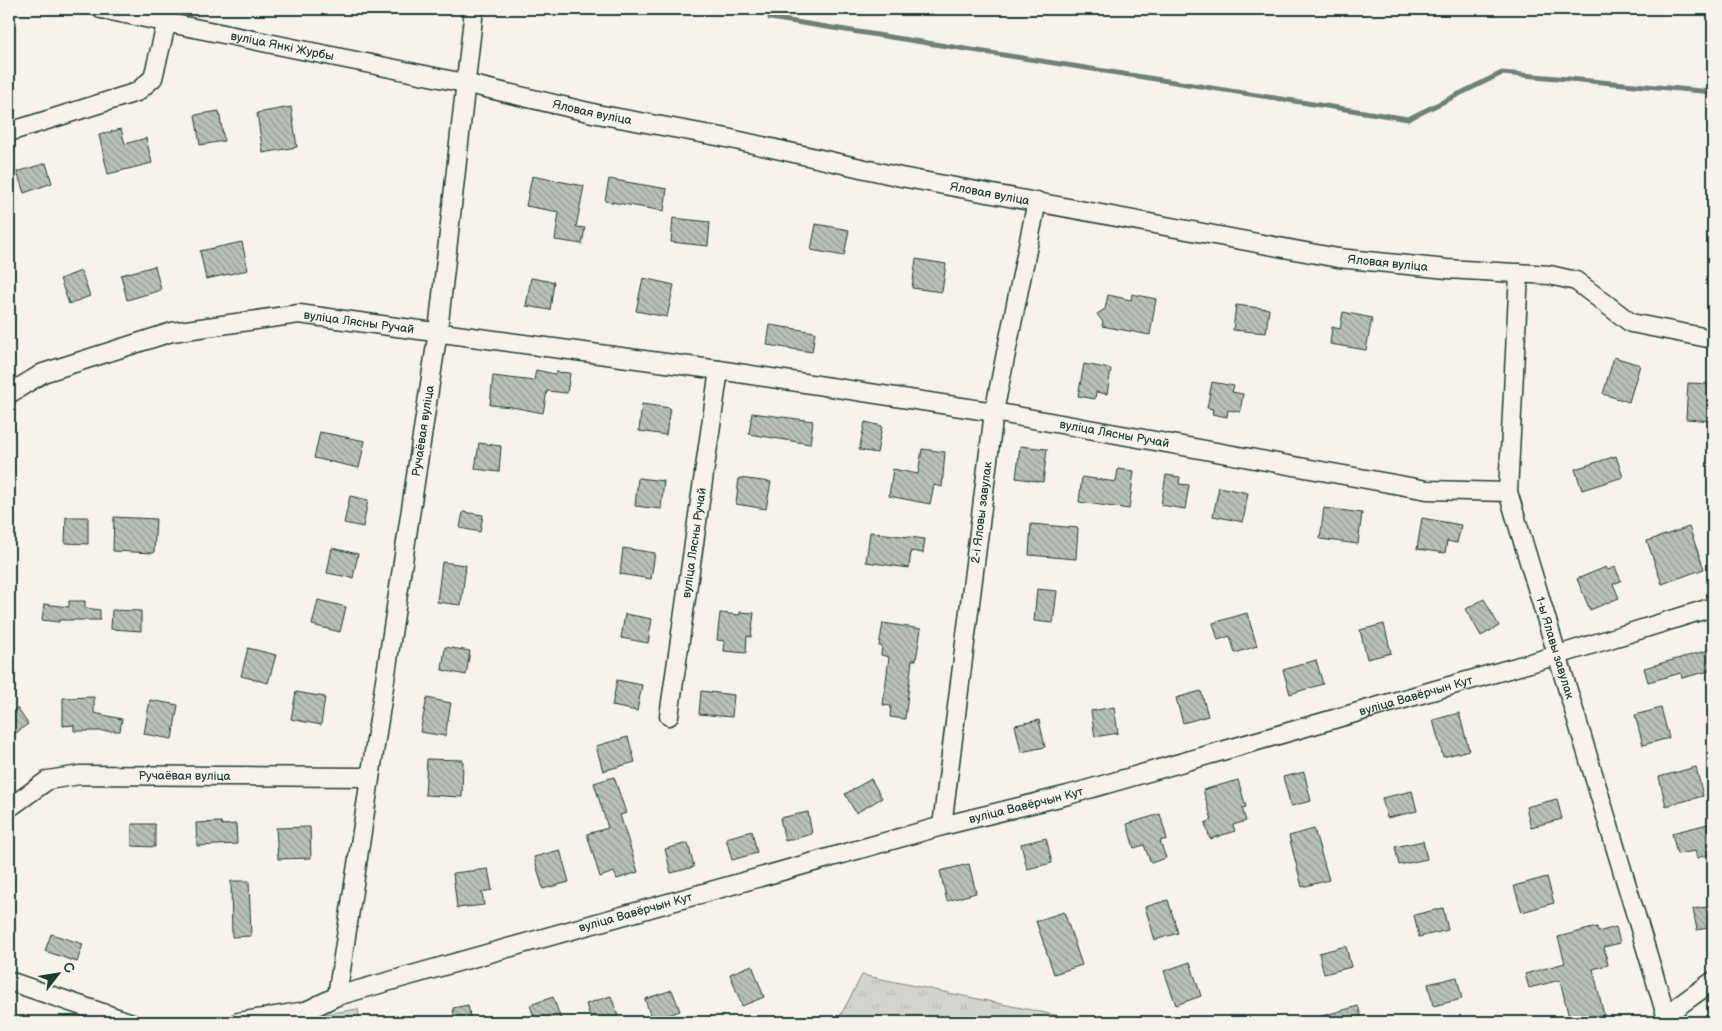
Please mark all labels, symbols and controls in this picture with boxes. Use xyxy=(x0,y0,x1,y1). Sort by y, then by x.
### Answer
street label: вуліца Янкі Журбы xyxy=(229,28,335,64)
street label: Яловая вуліца xyxy=(551,96,633,128)
street label: Яловая вуліца xyxy=(949,179,1031,208)
street label: Яловая вуліца xyxy=(1347,252,1429,275)
street label: вуліца Лясны Ручай xyxy=(303,307,415,337)
street label: Ручаёвая вуліца xyxy=(409,384,437,477)
street label: вуліца Лясны Ручай xyxy=(1058,416,1171,451)
street label: 2-і Яловы завулак xyxy=(968,460,995,564)
street label: вуліца Лясны Ручай xyxy=(679,487,709,599)
street label: 1-ы Ялавы завулак xyxy=(1532,595,1578,701)
street label: вуліца Вавёрчын Кут xyxy=(1357,672,1475,719)
street label: Ручаёвая вуліца xyxy=(138,768,231,784)
street label: вуліца Вавёрчын Кут xyxy=(967,783,1085,827)
street label: вуліца Вавёрчын Кут xyxy=(577,889,694,935)
north arrow xyxy=(32,948,82,998)
text: С xyxy=(59,959,79,976)

